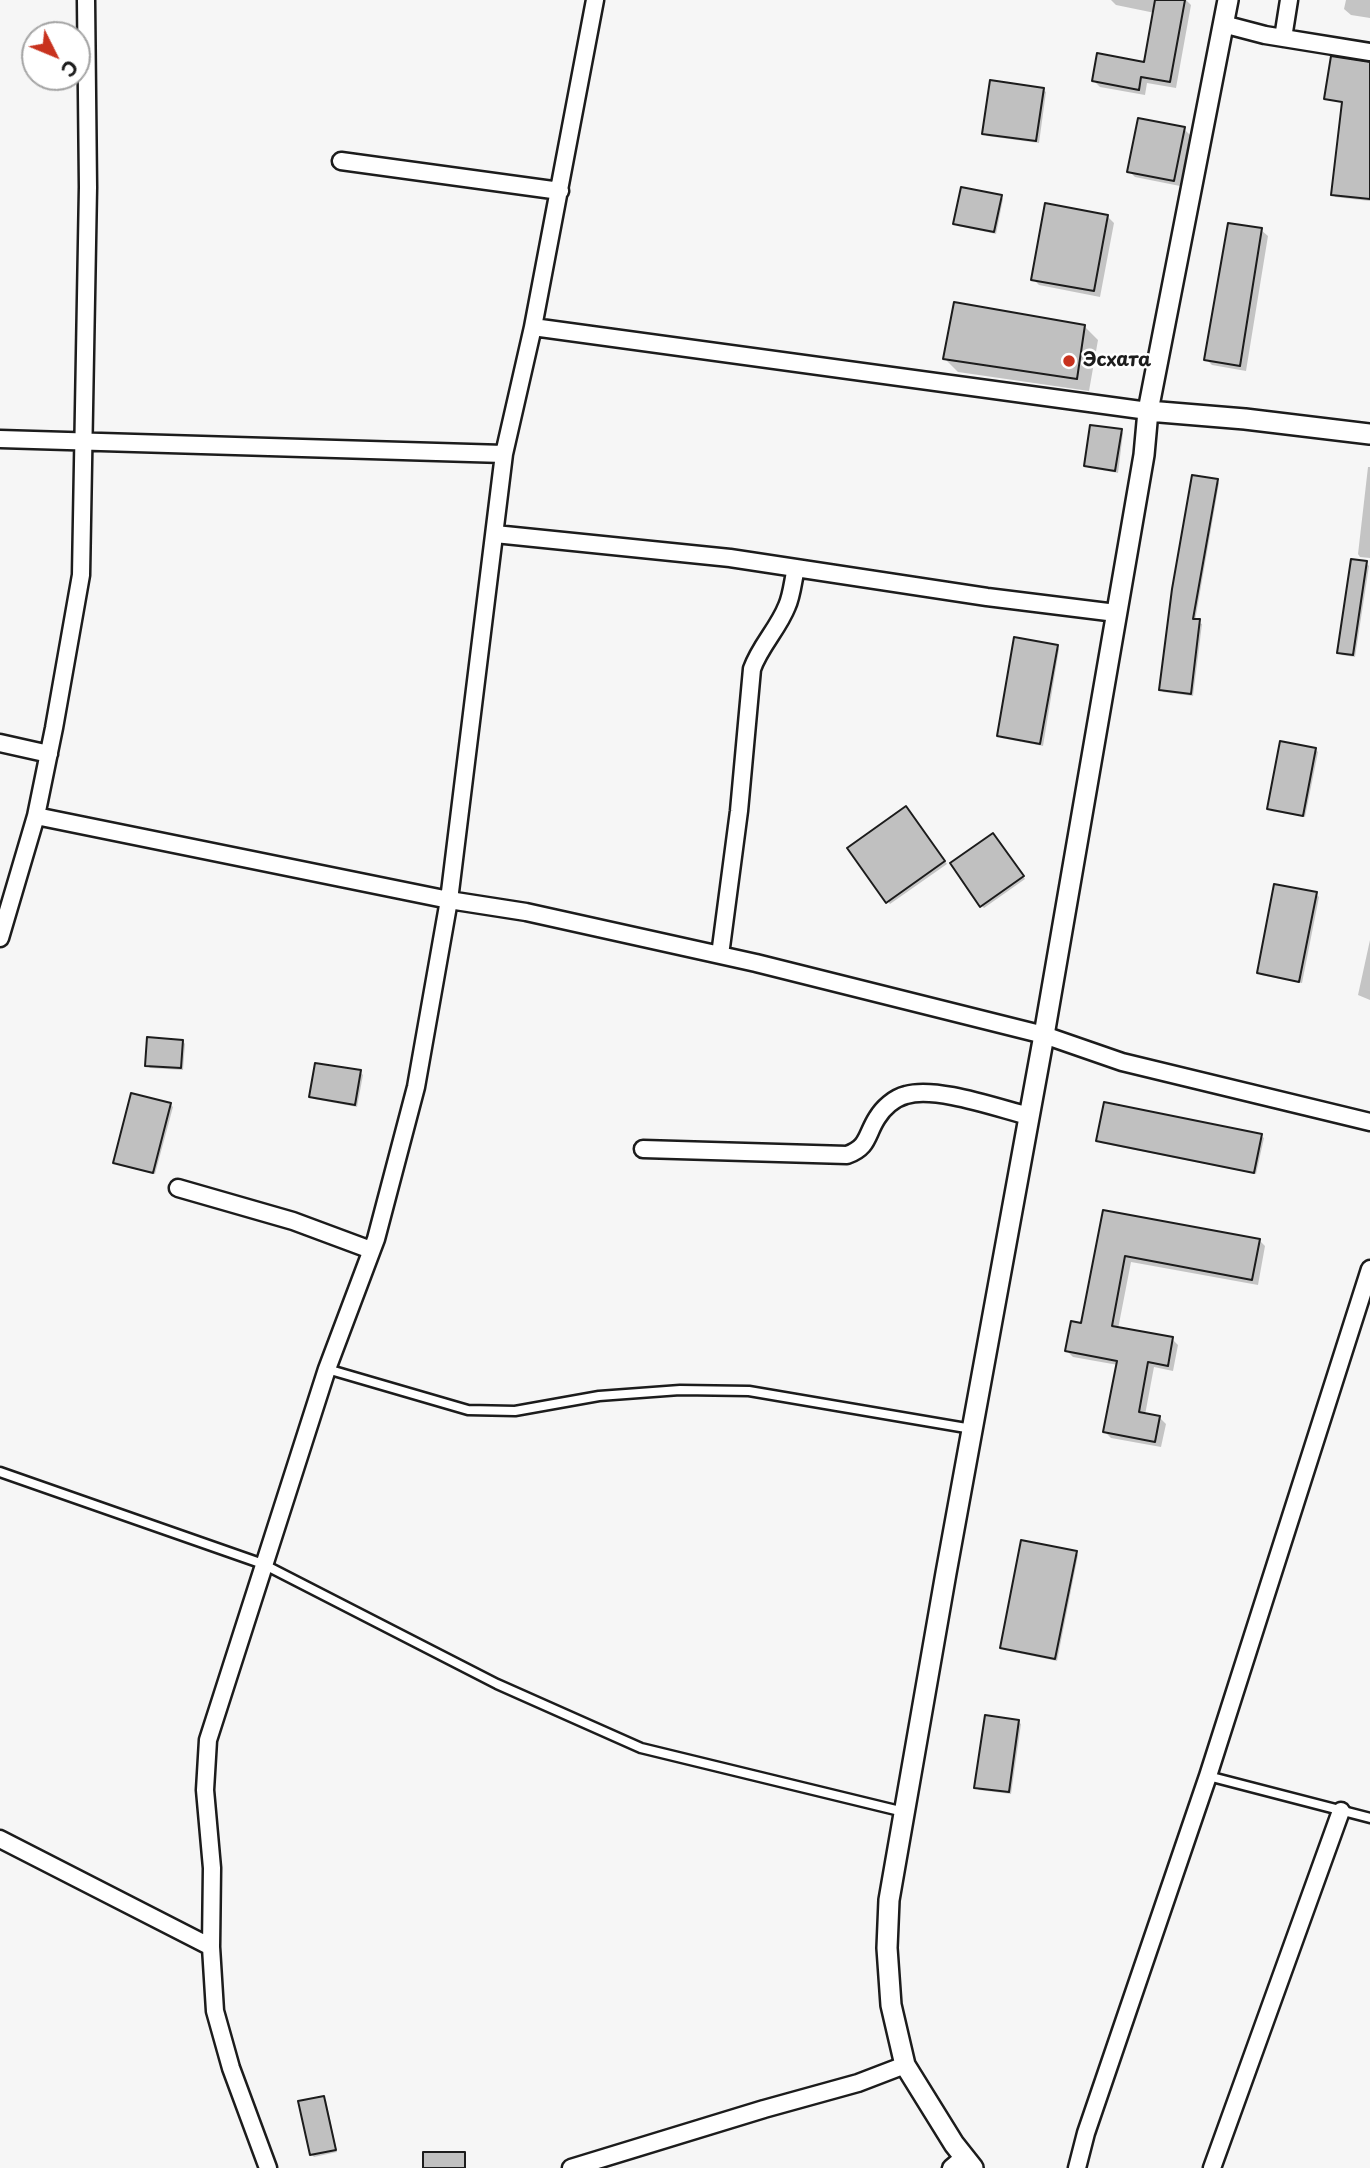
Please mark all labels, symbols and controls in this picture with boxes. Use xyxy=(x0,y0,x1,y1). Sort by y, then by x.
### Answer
north arrow xyxy=(21,21,91,91)
text: С xyxy=(55,54,85,84)
place label: Эсхата xyxy=(1083,350,1151,372)
marker: Эсхата xyxy=(1061,353,1077,369)

